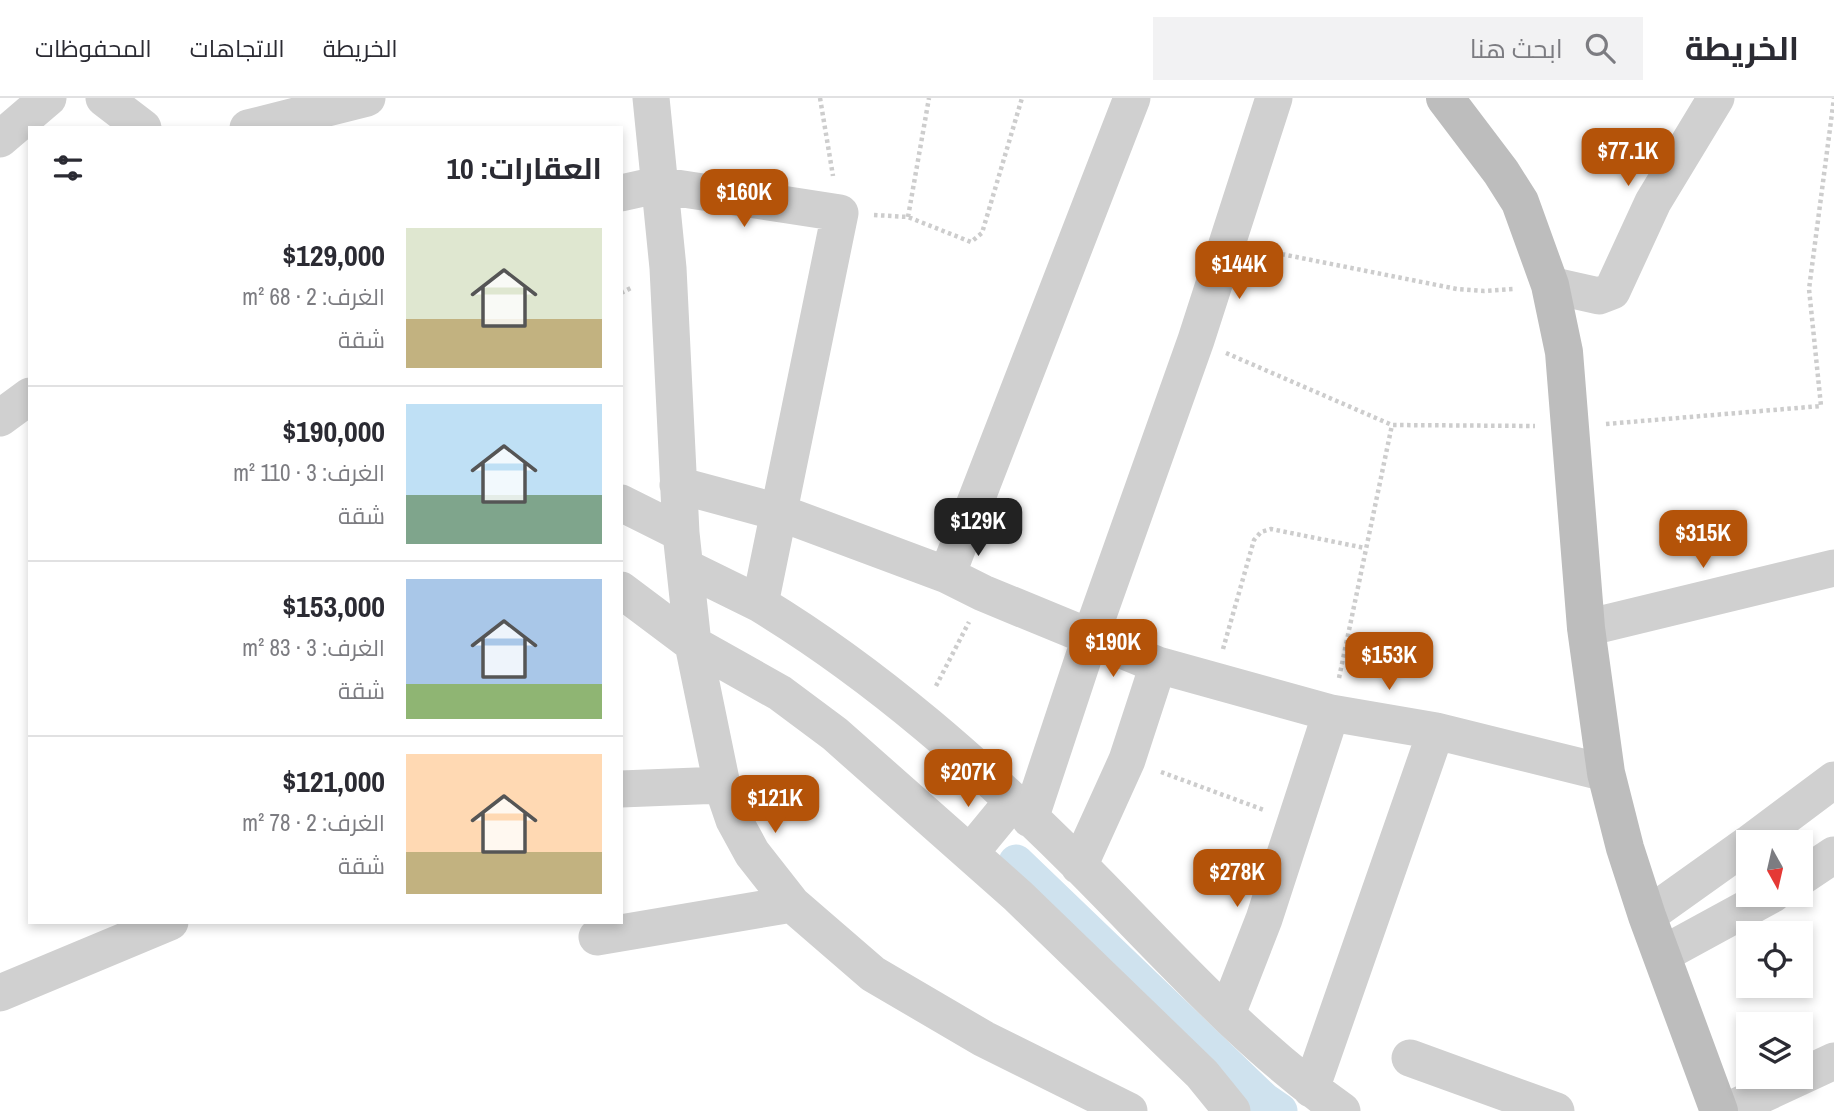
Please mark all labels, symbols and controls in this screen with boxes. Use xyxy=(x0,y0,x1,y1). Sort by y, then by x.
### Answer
search box xyxy=(1153,17,1643,80)
text: الخريطة xyxy=(1685,26,1799,70)
icon: search xyxy=(1581,29,1619,67)
text: ابحث هنا xyxy=(1470,31,1563,66)
text: المحفوظات xyxy=(35,32,152,64)
text: الاتجاهات xyxy=(190,32,285,64)
text: الخريطة xyxy=(323,32,398,64)
pin: $77.1K xyxy=(1571,129,1685,188)
text: $77.1K xyxy=(1598,135,1658,166)
text: العقارات: 10 xyxy=(446,148,602,188)
icon: filters xyxy=(49,149,87,187)
pin: $160K xyxy=(695,170,793,229)
text: $160K xyxy=(716,176,772,207)
text: $129,000 xyxy=(282,235,385,275)
pin: $144K xyxy=(1190,242,1288,301)
text: $144K xyxy=(1211,248,1267,279)
icon: home xyxy=(462,256,546,340)
text: الغرف: 2 · 68 m² xyxy=(242,281,385,312)
text: شقة xyxy=(338,324,385,355)
text: $190,000 xyxy=(282,411,385,451)
icon: home xyxy=(462,432,546,516)
text: الغرف: 3 · 110 m² xyxy=(233,457,385,488)
pin: $129K xyxy=(929,498,1027,558)
text: شقة xyxy=(338,500,385,531)
text: $129K xyxy=(950,505,1006,536)
pin: $315K xyxy=(1654,510,1752,570)
text: $315K xyxy=(1675,517,1731,548)
text: $153,000 xyxy=(282,586,385,626)
icon: home xyxy=(462,607,546,691)
pin: $190K xyxy=(1064,620,1162,679)
text: $190K xyxy=(1085,626,1141,657)
text: الغرف: 3 · 83 m² xyxy=(242,632,385,663)
pin: $153K xyxy=(1340,632,1438,692)
text: $153K xyxy=(1361,639,1417,670)
text: شقة xyxy=(338,675,385,706)
pin: $207K xyxy=(919,750,1017,809)
text: $207K xyxy=(940,756,996,787)
text: $121,000 xyxy=(282,761,385,801)
pin: $121K xyxy=(726,776,824,835)
icon: home xyxy=(462,782,546,866)
text: $121K xyxy=(747,782,803,813)
text: الغرف: 2 · 78 m² xyxy=(242,807,385,838)
north arrow xyxy=(1736,830,1813,906)
map controls xyxy=(1736,830,1813,1089)
text: شقة xyxy=(338,850,385,881)
pin: $278K xyxy=(1188,850,1286,909)
text: $278K xyxy=(1209,856,1265,887)
button: locate xyxy=(1736,921,1813,998)
button: layers xyxy=(1736,1012,1813,1089)

